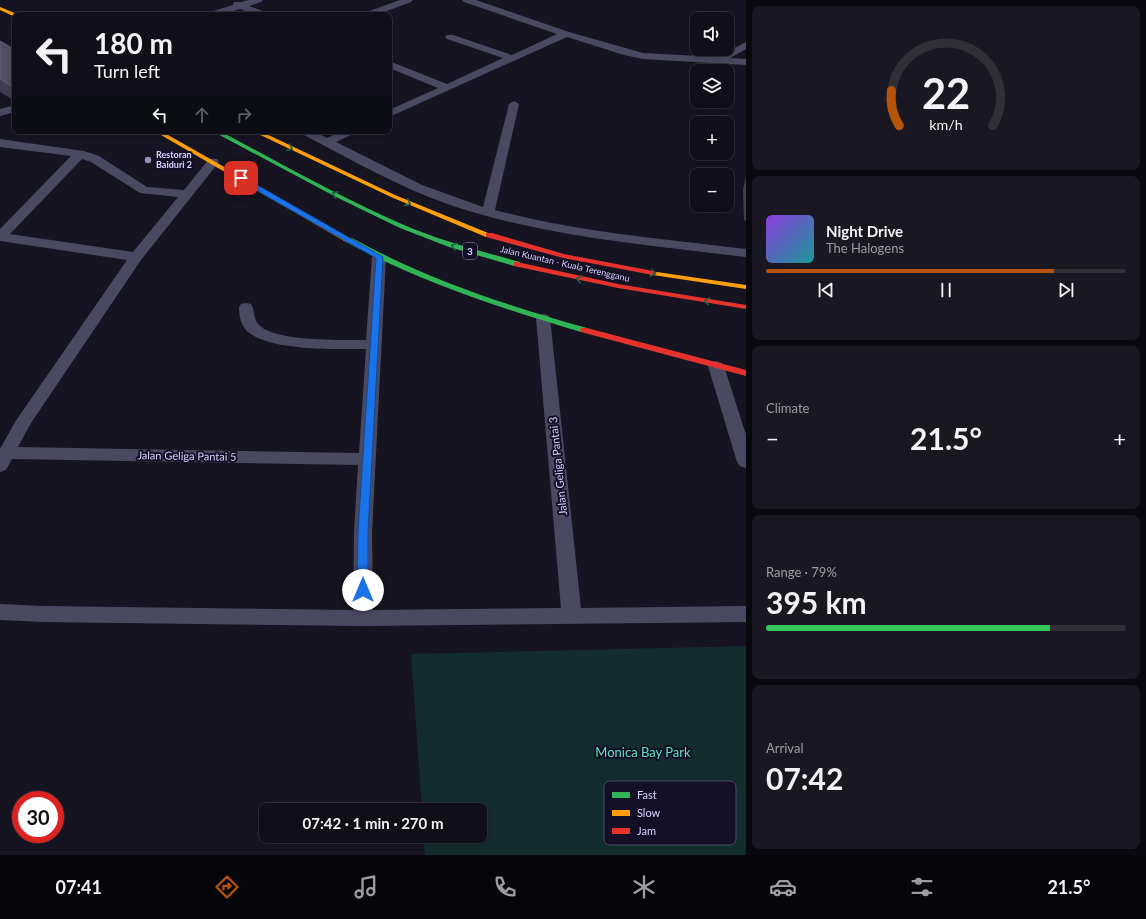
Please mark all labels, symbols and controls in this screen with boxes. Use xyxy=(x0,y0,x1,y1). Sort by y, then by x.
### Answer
map controls xyxy=(690,12,734,212)
button: sound xyxy=(690,12,734,56)
text: 180 m xyxy=(94,26,173,60)
icon: left xyxy=(28,28,80,80)
text: Turn left xyxy=(94,60,160,82)
button: layers xyxy=(690,64,734,108)
text: 22 xyxy=(922,68,970,118)
icon: left xyxy=(149,104,171,126)
icon: ahead xyxy=(191,104,213,126)
icon: right xyxy=(233,104,255,126)
text: km/h xyxy=(929,115,963,132)
button: + xyxy=(690,116,734,160)
one-way arrow xyxy=(286,143,293,151)
place label: Restoran Baiduri 2 xyxy=(156,149,192,170)
marker: Restoran Baiduri 2 xyxy=(143,155,153,165)
pin xyxy=(224,161,258,195)
icon: arrive xyxy=(230,167,252,189)
button: − xyxy=(690,168,734,212)
one-way arrow xyxy=(331,192,339,199)
one-way arrow xyxy=(404,199,411,207)
text: Night Drive xyxy=(826,222,903,240)
text: The Halogens xyxy=(826,240,904,256)
one-way arrow xyxy=(450,242,457,251)
road number: 3 xyxy=(463,243,477,259)
street label: Jalan Kuantan - Kuala Terengganu xyxy=(499,243,631,284)
one-way arrow xyxy=(650,268,656,277)
one-way arrow xyxy=(576,275,582,284)
icon: previous xyxy=(815,279,837,301)
icon: pause xyxy=(935,279,957,301)
icon: next xyxy=(1055,279,1077,301)
one-way arrow xyxy=(704,297,711,306)
text: Climate xyxy=(766,400,809,416)
street label: Jalan Geliga Pantai 3 xyxy=(546,416,569,516)
text: 21.5° xyxy=(910,420,982,456)
text: − xyxy=(766,425,779,452)
text: + xyxy=(1113,425,1126,452)
street label: Jalan Geliga Pantai 5 xyxy=(137,448,237,463)
text: Range · 79% xyxy=(766,564,837,580)
position arrow xyxy=(342,569,384,611)
text: 395 km xyxy=(766,584,867,620)
text: Arrival xyxy=(766,740,803,756)
park label: Monica Bay Park xyxy=(595,744,691,760)
text: 07:42 xyxy=(766,760,843,796)
legend xyxy=(604,781,736,845)
text: Fast xyxy=(637,788,657,801)
speed limit sign: 30 xyxy=(12,791,64,843)
text: Slow xyxy=(637,806,661,819)
text: 07:42 · 1 min · 270 m xyxy=(303,814,443,832)
text: Jam xyxy=(637,824,656,837)
icon: directions xyxy=(213,873,241,901)
icon: music xyxy=(352,873,380,901)
icon: phone xyxy=(491,873,519,901)
icon: climate xyxy=(630,873,658,901)
icon: car xyxy=(769,873,797,901)
icon: filters xyxy=(908,873,936,901)
text: 07:41 xyxy=(56,876,102,898)
text: 21.5° xyxy=(1047,876,1090,898)

